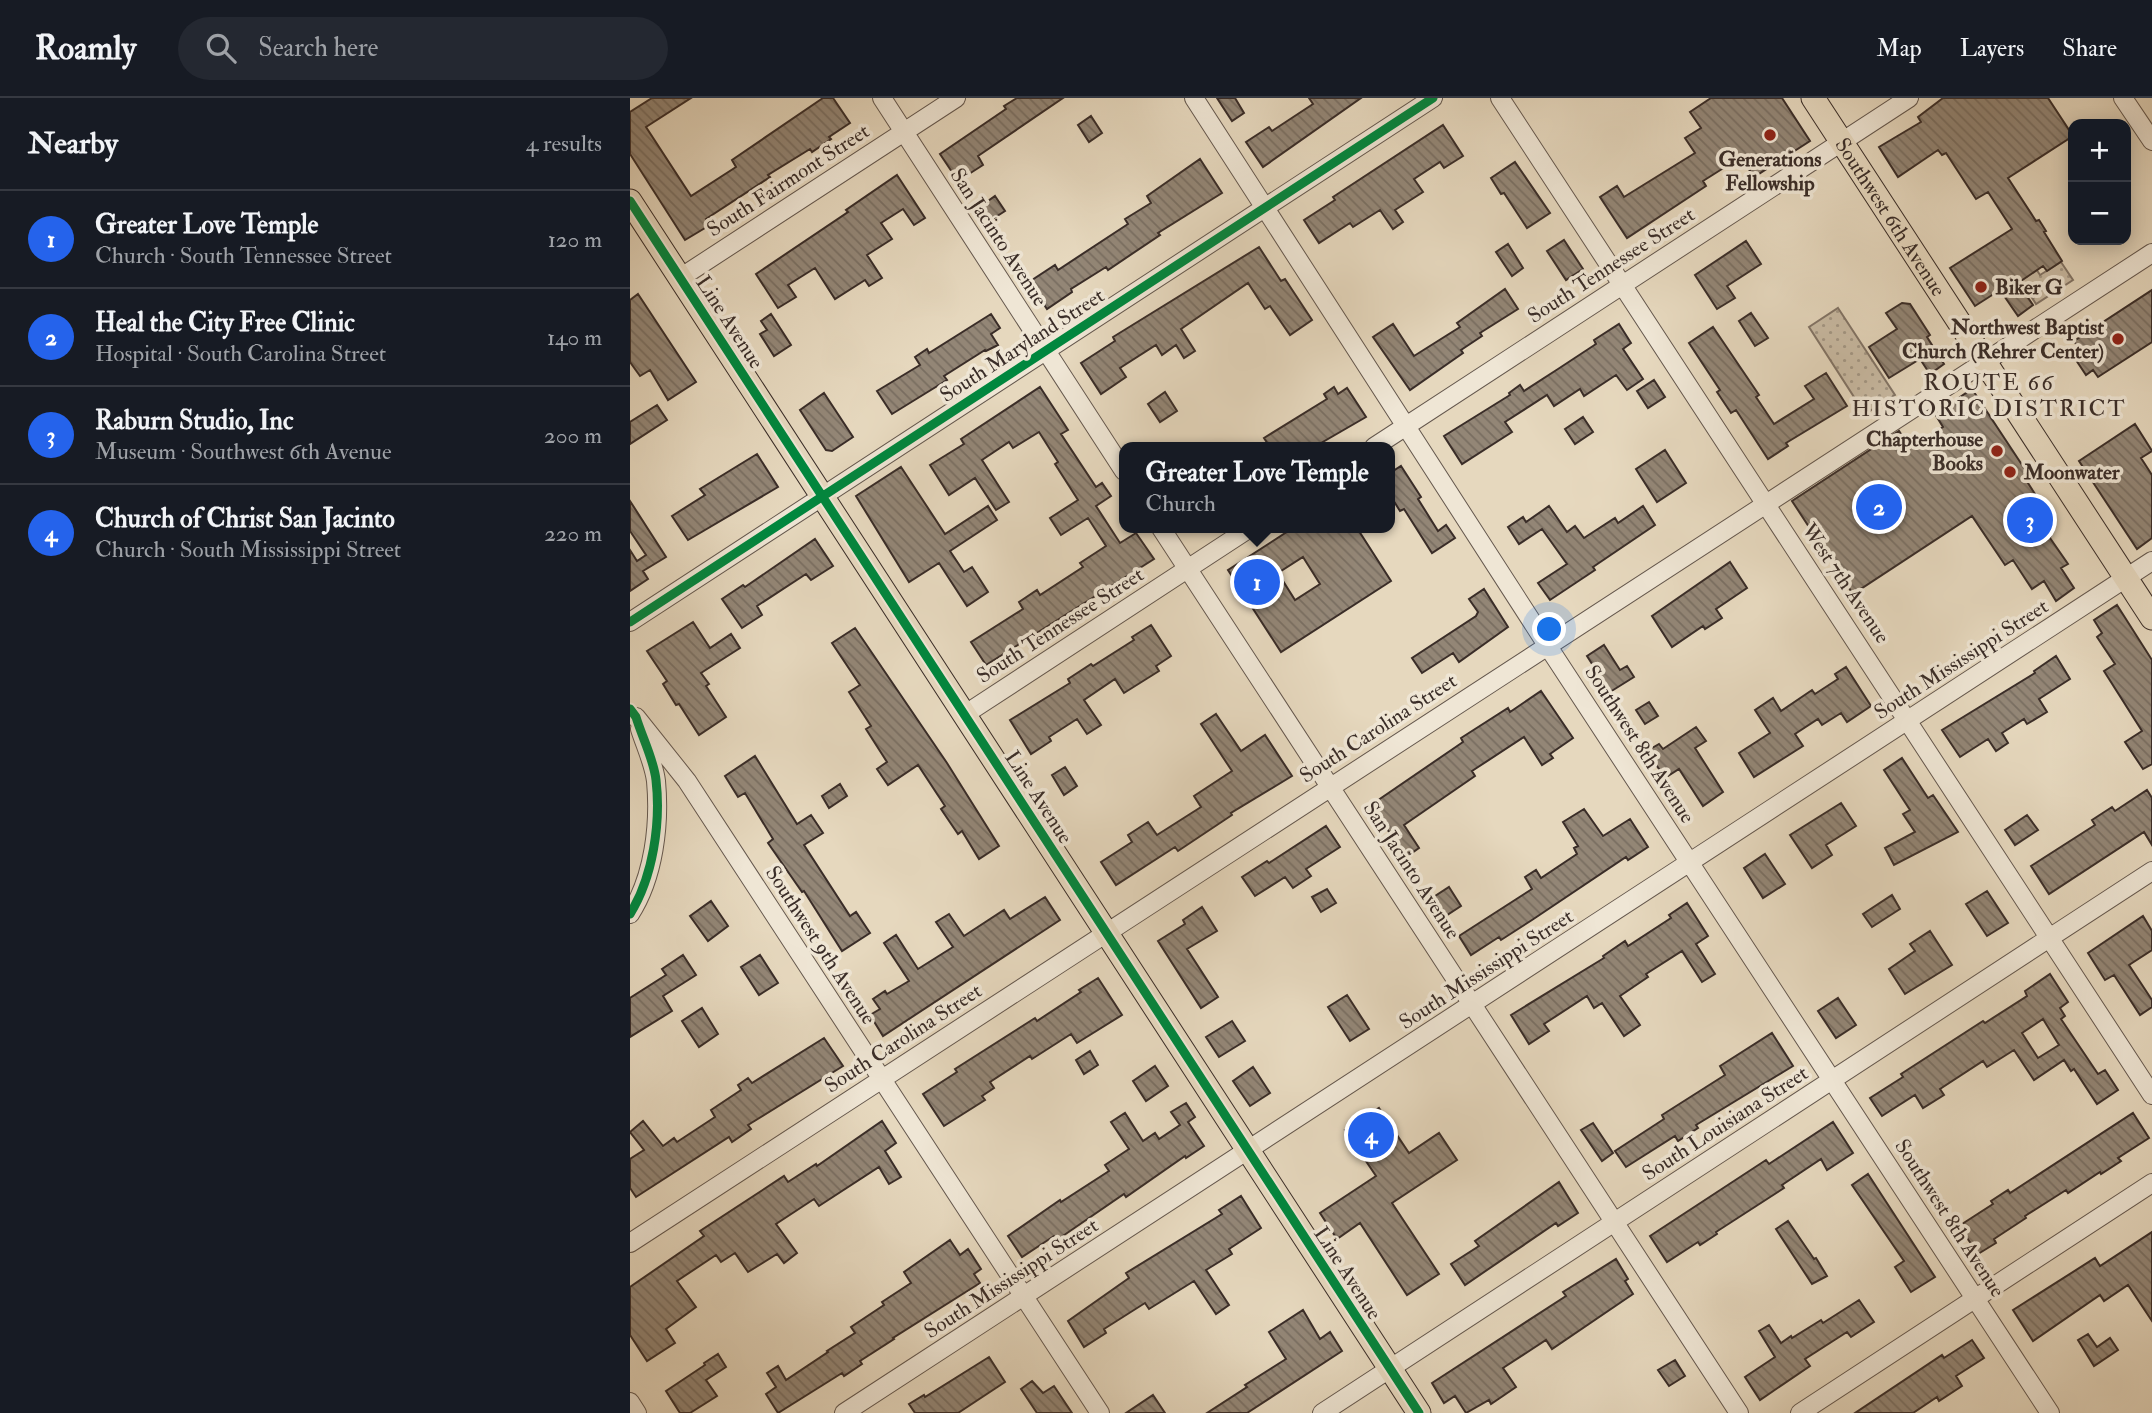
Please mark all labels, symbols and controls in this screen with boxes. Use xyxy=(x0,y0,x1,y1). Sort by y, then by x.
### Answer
search box xyxy=(178,17,668,80)
text: Roamly xyxy=(35,28,136,69)
icon: search xyxy=(202,29,240,67)
text: Search here xyxy=(258,32,378,64)
text: Map xyxy=(1877,33,1922,64)
text: Layers xyxy=(1960,33,2024,64)
text: Share xyxy=(2062,33,2117,64)
street label: South Fairmont Street xyxy=(702,118,875,243)
map controls xyxy=(2068,119,2131,245)
button: + xyxy=(2068,119,2131,182)
text: Nearby xyxy=(28,125,118,162)
marker: Generations Fellowship xyxy=(1762,127,1778,143)
text: 4 results xyxy=(526,129,602,158)
street label: Southwest 6th Avenue xyxy=(1829,133,1952,302)
place label: Generations Fellowship xyxy=(1719,146,1821,197)
street label: San Jacinto Avenue xyxy=(944,163,1053,312)
button: − xyxy=(2068,182,2131,245)
street label: South Tennessee Street xyxy=(1523,201,1700,330)
text: Greater Love Temple xyxy=(95,209,318,241)
text: 1 xyxy=(47,225,55,254)
text: 120 m xyxy=(548,225,602,254)
text: Church · South Tennessee Street xyxy=(95,241,392,270)
street label: Line Avenue xyxy=(689,271,770,374)
place label: Biker G xyxy=(1995,274,2063,301)
marker: Biker G xyxy=(1973,279,1989,295)
street label: South Maryland Street xyxy=(935,282,1110,409)
text: Heal the City Free Clinic xyxy=(95,307,355,339)
place label: Northwest Baptist Church (Rehrer Center) xyxy=(1902,314,2104,365)
text: 2 xyxy=(45,323,57,352)
text: 140 m xyxy=(547,323,602,352)
marker: Northwest Baptist Church (Rehrer Center) xyxy=(2110,331,2126,347)
text: Hospital · South Carolina Street xyxy=(95,339,386,368)
district label: ROUTE 66 HISTORIC DISTRICT xyxy=(1852,368,2127,423)
text: Raburn Studio, Inc xyxy=(95,405,293,437)
text: 3 xyxy=(47,421,55,450)
text: 200 m xyxy=(544,421,602,450)
place label: Chapterhouse Books xyxy=(1866,426,1983,477)
text: Museum · Southwest 6th Avenue xyxy=(95,437,392,466)
popup xyxy=(1119,442,1395,533)
marker: Chapterhouse Books xyxy=(1989,443,2005,459)
text: Greater Love Temple xyxy=(1145,457,1369,489)
place label: Moonwater xyxy=(2023,459,2121,486)
marker: Moonwater xyxy=(2002,464,2018,480)
pin: 2 xyxy=(1856,481,1902,533)
text: Church xyxy=(1145,489,1216,518)
pin: 3 xyxy=(2007,494,2053,546)
text: Church of Christ San Jacinto xyxy=(95,503,395,535)
street label: West 7th Avenue xyxy=(1795,517,1896,649)
text: 4 xyxy=(45,519,57,548)
text: 220 m xyxy=(544,519,602,548)
text: Church · South Mississippi Street xyxy=(95,535,401,564)
pin: 1 xyxy=(1234,556,1280,608)
street label: South Tennessee Street xyxy=(972,561,1149,690)
street label: South Mississippi Street xyxy=(1869,593,2054,726)
your location xyxy=(1532,612,1566,646)
street label: Southwest 8th Avenue xyxy=(1578,660,1701,829)
street label: South Carolina Street xyxy=(1295,667,1462,789)
street label: Line Avenue xyxy=(998,746,1079,849)
street label: San Jacinto Avenue xyxy=(1357,796,1466,945)
street label: Southwest 9th Avenue xyxy=(759,861,882,1030)
street label: South Mississippi Street xyxy=(1394,903,1579,1036)
street label: South Carolina Street xyxy=(820,977,987,1099)
street label: South Louisiana Street xyxy=(1637,1060,1814,1187)
pin: 4 xyxy=(1348,1109,1394,1161)
street label: Southwest 8th Avenue xyxy=(1888,1134,2011,1303)
street label: South Mississippi Street xyxy=(919,1212,1104,1345)
street label: Line Avenue xyxy=(1307,1222,1388,1325)

